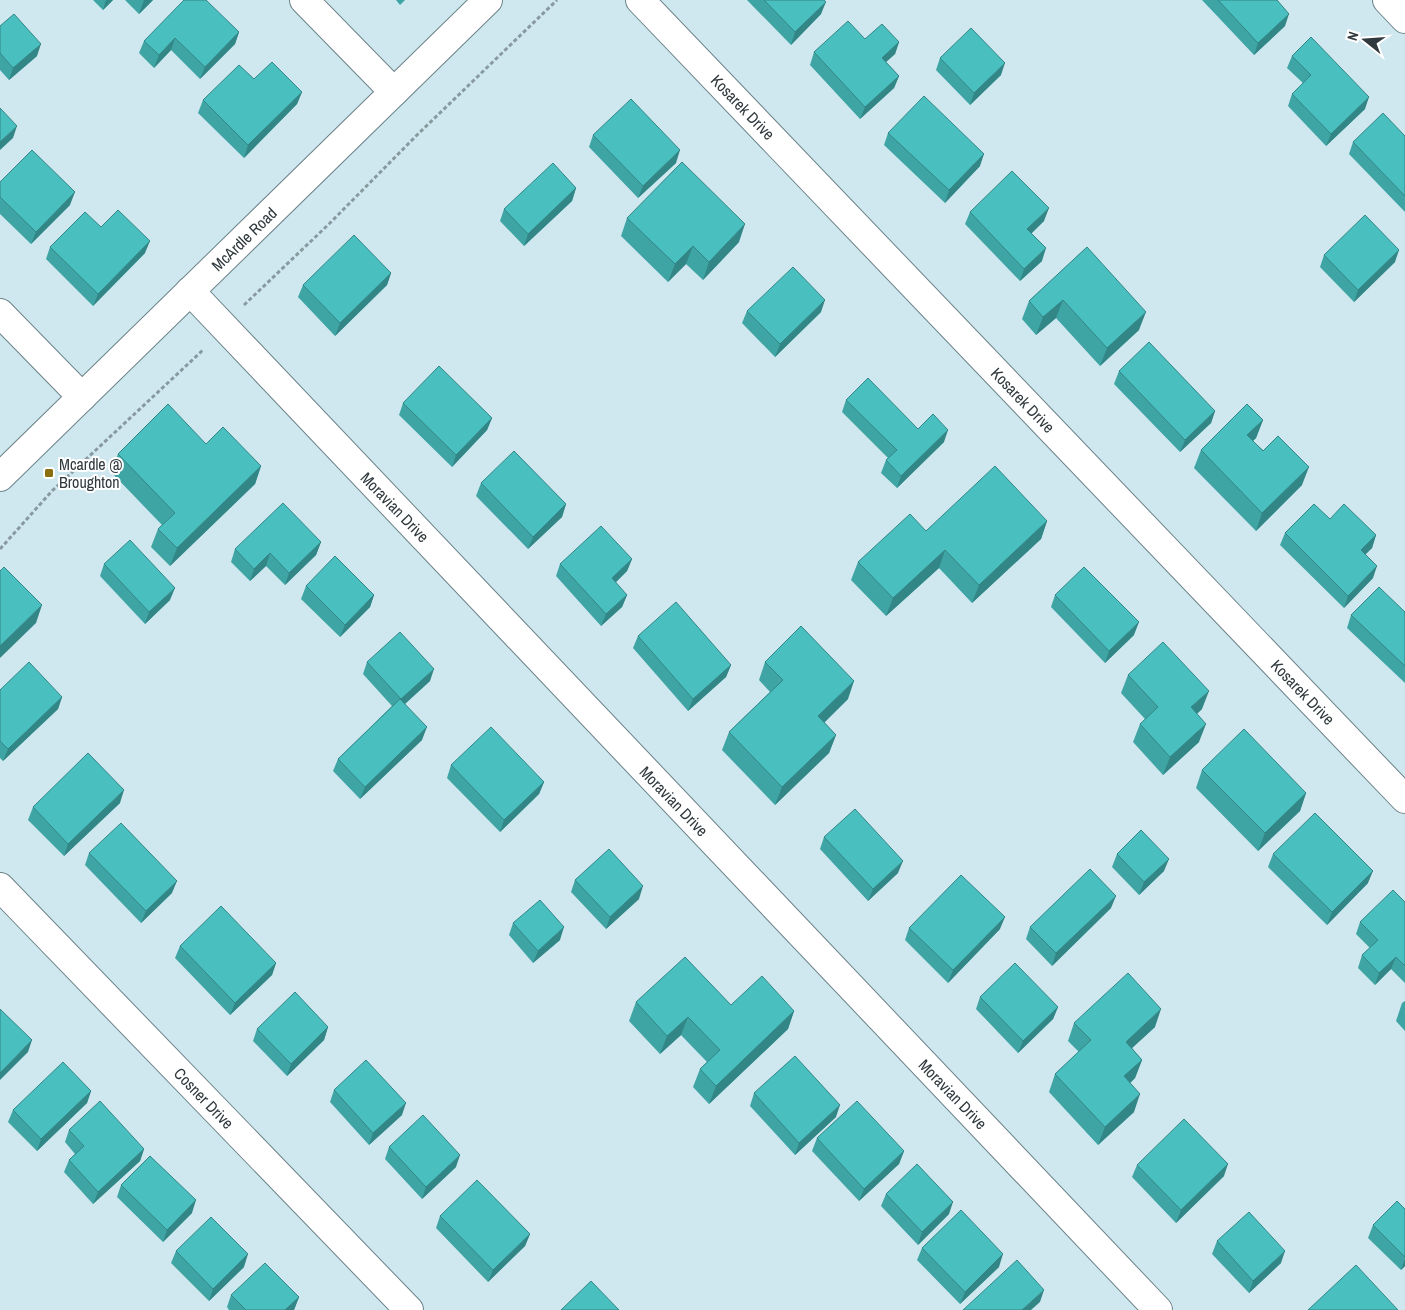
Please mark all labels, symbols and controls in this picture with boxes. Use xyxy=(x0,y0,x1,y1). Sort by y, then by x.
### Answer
north arrow xyxy=(1340,15,1390,65)
text: N xyxy=(1343,30,1362,43)
street label: Kosarek Drive xyxy=(706,69,780,145)
street label: McArdle Road xyxy=(206,202,282,276)
street label: Kosarek Drive xyxy=(986,362,1060,438)
place label: Mcardle @ Broughton xyxy=(59,453,123,493)
marker: Mcardle @ Broughton xyxy=(43,467,55,479)
street label: Moravian Drive xyxy=(356,467,434,547)
street label: Kosarek Drive xyxy=(1266,654,1340,730)
street label: Moravian Drive xyxy=(635,761,713,841)
street label: Moravian Drive xyxy=(914,1054,992,1134)
street label: Cosner Drive xyxy=(169,1063,239,1133)

